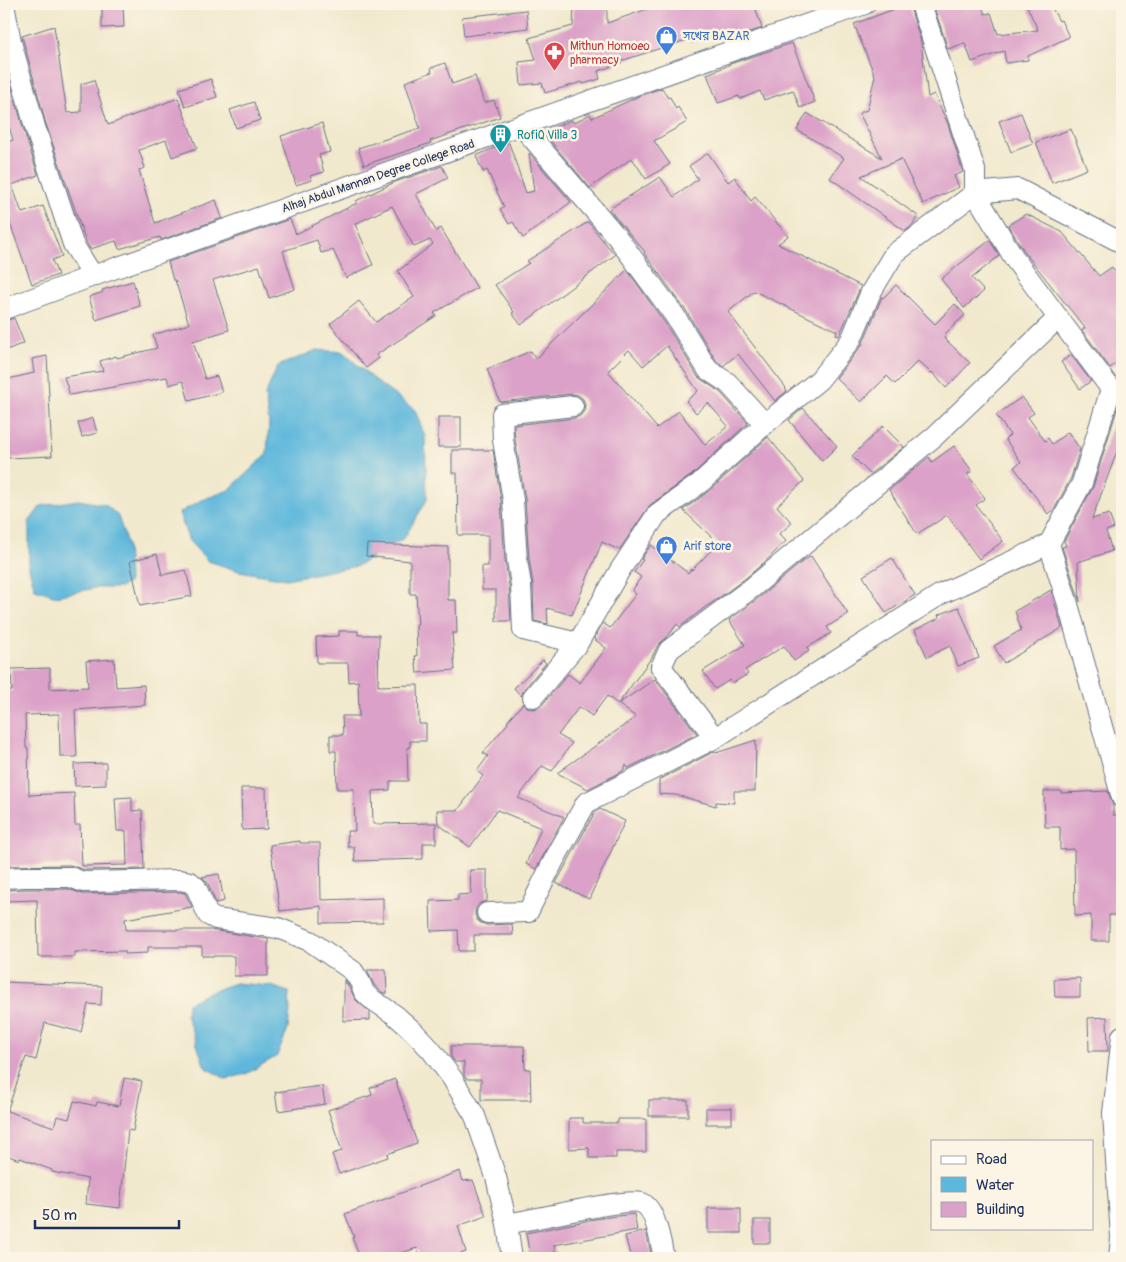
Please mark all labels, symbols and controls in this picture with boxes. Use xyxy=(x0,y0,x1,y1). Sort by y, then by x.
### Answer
shop icon: সখের BAZAR xyxy=(655,24,679,55)
place label: সখের BAZAR xyxy=(682,29,750,44)
place label: Mithun Homoeo pharmacy xyxy=(570,39,650,68)
pharmacy icon: Mithun Homoeo pharmacy xyxy=(542,41,566,72)
building icon: RofiQ Villa 3 xyxy=(489,123,513,154)
place label: RofiQ Villa 3 xyxy=(517,128,578,143)
street label: Alhaj Abdul Mannan Degree College Road xyxy=(280,136,477,217)
shop icon: Arif store xyxy=(655,534,679,565)
place label: Arif store xyxy=(683,539,731,554)
legend xyxy=(931,1140,1094,1230)
text: Road xyxy=(976,1150,1007,1169)
text: Water xyxy=(976,1176,1015,1195)
scale bar xyxy=(35,1197,179,1229)
text: Building xyxy=(976,1200,1024,1219)
text: 50 m xyxy=(42,1206,77,1225)

